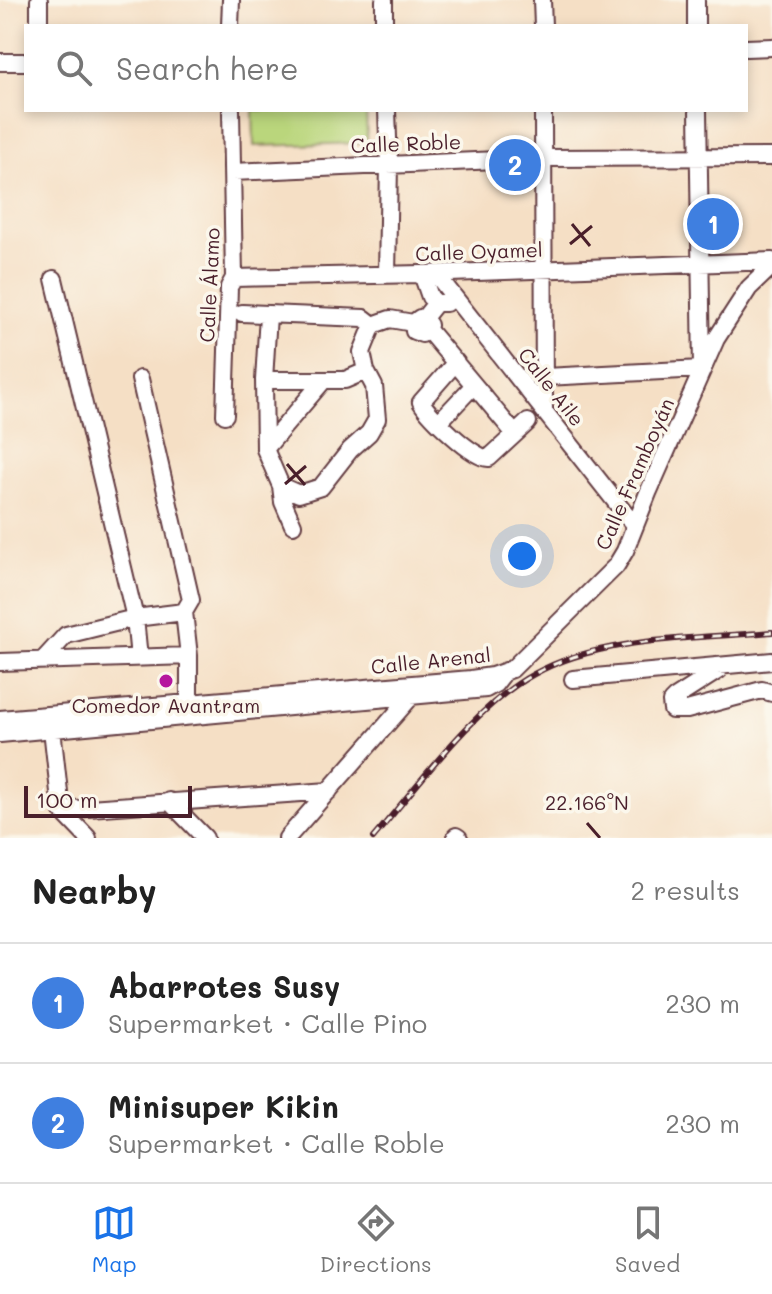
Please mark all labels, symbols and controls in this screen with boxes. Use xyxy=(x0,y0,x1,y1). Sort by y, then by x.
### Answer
search box xyxy=(24,24,748,112)
icon: search xyxy=(52,46,96,90)
text: Search here xyxy=(116,48,299,88)
street label: Calle Roble xyxy=(350,128,462,158)
pin: 2 xyxy=(489,135,541,195)
pin: 1 xyxy=(687,194,739,254)
street label: Calle Álamo xyxy=(193,227,225,343)
street label: Calle Oyamel xyxy=(415,236,543,266)
street label: Calle Aile xyxy=(513,342,591,431)
street label: Calle Framboyán xyxy=(589,394,679,554)
your location xyxy=(502,536,542,576)
street label: Calle Arenal xyxy=(370,641,492,679)
marker: Comedor Avantram xyxy=(157,672,175,690)
place label: Comedor Avantram xyxy=(72,692,260,718)
scale bar xyxy=(24,782,192,818)
text: 100 m xyxy=(36,785,98,814)
text: 22.166°N xyxy=(545,789,629,815)
text: Nearby xyxy=(32,868,157,913)
text: 2 results xyxy=(631,873,740,907)
text: Abarrotes Susy xyxy=(108,966,340,1006)
text: 1 xyxy=(52,986,64,1020)
text: 230 m xyxy=(665,986,740,1020)
text: Supermarket · Calle Pino xyxy=(108,1006,427,1040)
text: Minisuper Kikin xyxy=(108,1086,339,1126)
text: 2 xyxy=(51,1106,65,1140)
text: 230 m xyxy=(665,1106,740,1140)
text: Supermarket · Calle Roble xyxy=(108,1126,445,1160)
tab: Map xyxy=(92,1201,137,1278)
tab: Directions xyxy=(320,1201,432,1278)
tab: Saved xyxy=(615,1201,680,1278)

